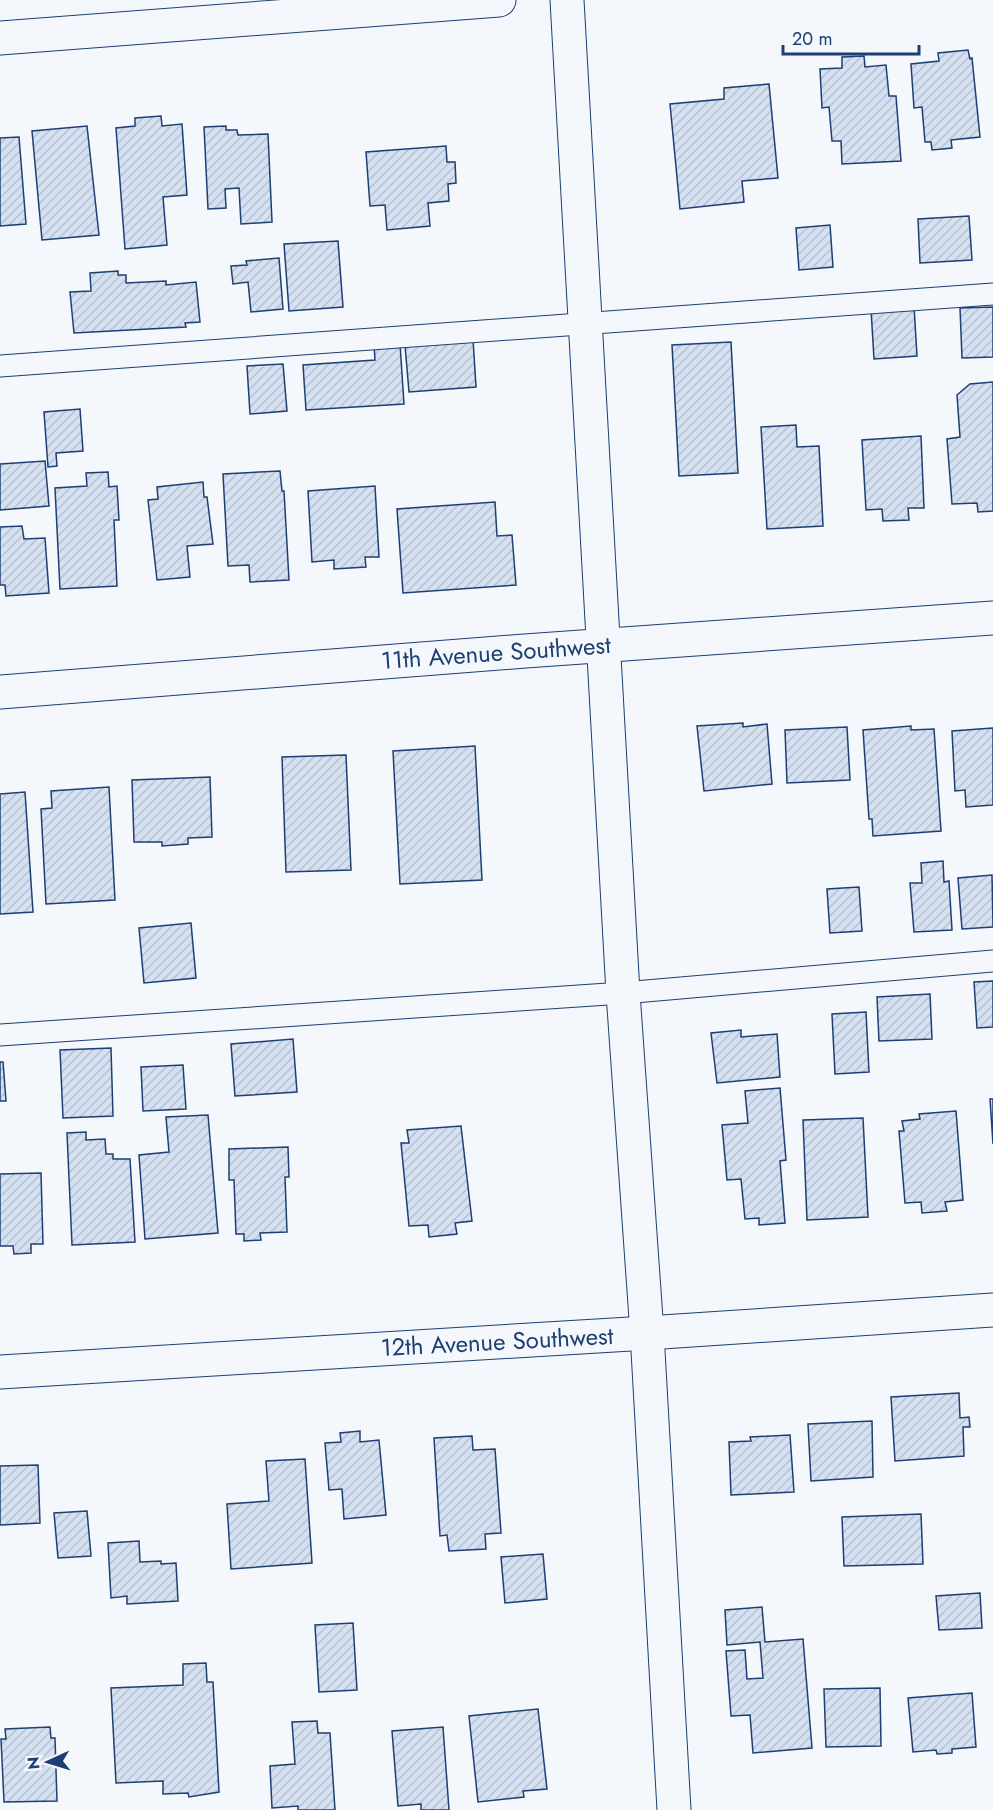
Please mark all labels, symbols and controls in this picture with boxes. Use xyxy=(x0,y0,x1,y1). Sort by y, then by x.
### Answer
scale bar xyxy=(783,18,920,56)
text: 20 m xyxy=(792,26,832,52)
street label: 11th Avenue Southwest xyxy=(380,627,612,678)
street label: 12th Avenue Southwest xyxy=(380,1318,614,1365)
north arrow xyxy=(18,1732,78,1792)
text: N xyxy=(22,1756,45,1770)

